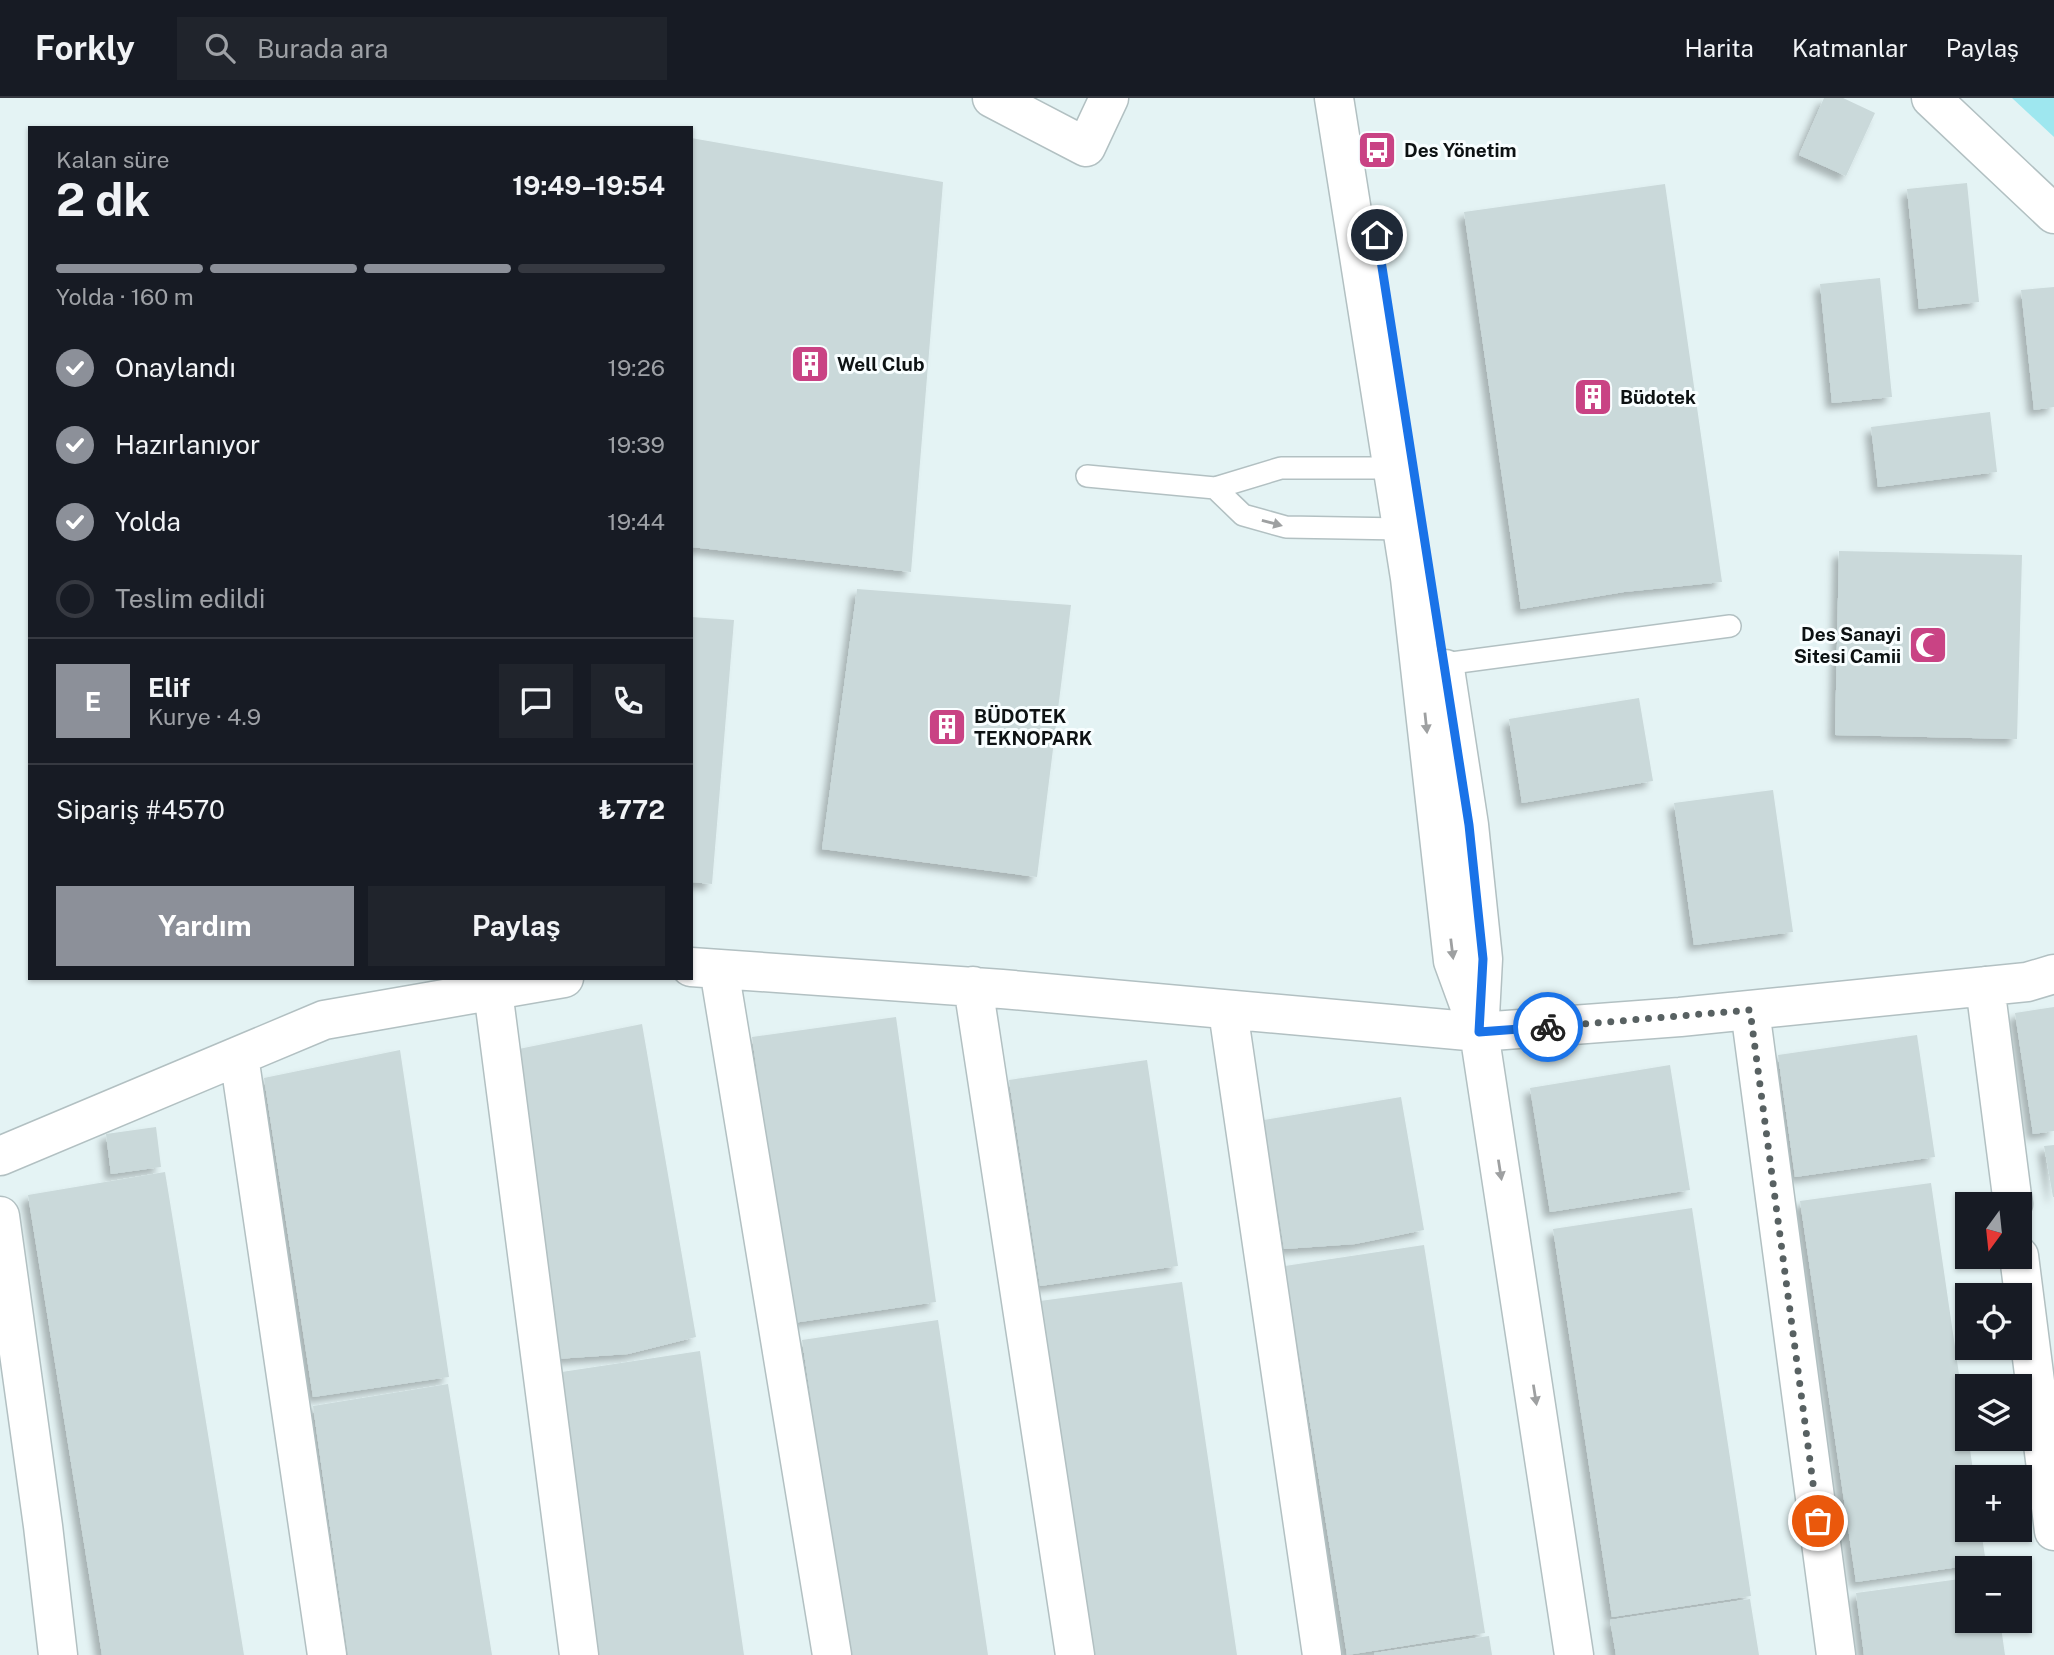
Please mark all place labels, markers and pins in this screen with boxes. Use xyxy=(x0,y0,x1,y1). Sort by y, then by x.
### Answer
bus stop icon: Des Yönetim xyxy=(1356,129,1398,171)
place label: Des Yönetim xyxy=(1404,139,1517,161)
pin xyxy=(1347,205,1407,265)
building icon: Well Club xyxy=(789,343,831,385)
place label: Well Club xyxy=(837,353,924,375)
building icon: Büdotek xyxy=(1572,376,1614,418)
place label: Büdotek xyxy=(1620,386,1696,408)
place label: Des Sanayi Sitesi Camii xyxy=(1794,623,1901,667)
mosque icon: Des Sanayi Sitesi Camii xyxy=(1907,624,1949,666)
place label: BÜDOTEK TEKNOPARK xyxy=(974,705,1093,749)
building icon: BÜDOTEK TEKNOPARK xyxy=(926,706,968,748)
pin xyxy=(1788,1491,1848,1551)

